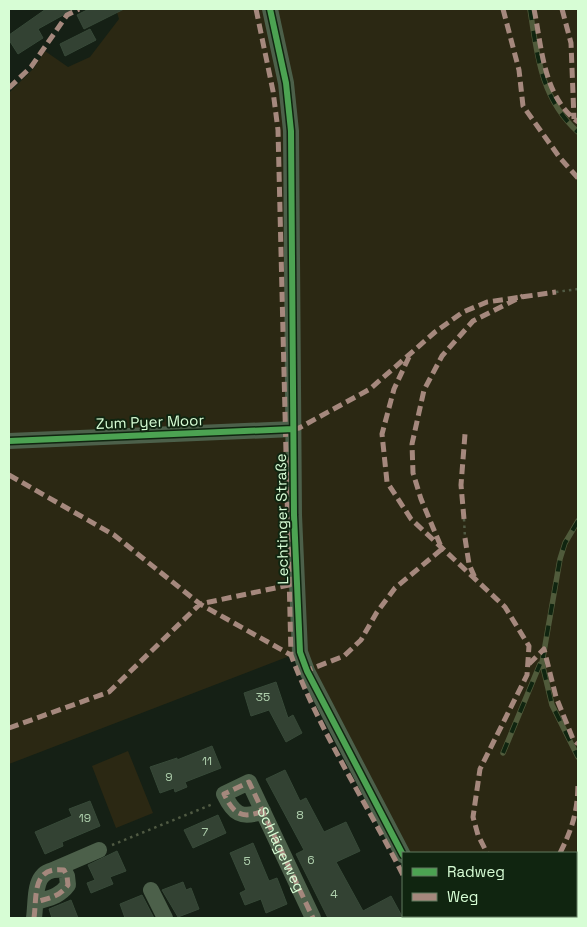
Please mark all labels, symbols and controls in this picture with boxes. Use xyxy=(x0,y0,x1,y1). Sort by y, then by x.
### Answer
street label: Zum Pyer Moor xyxy=(96,410,205,433)
street label: Lechtinger Straße xyxy=(271,453,292,585)
house number: 35 xyxy=(256,689,270,705)
house number: 11 xyxy=(202,753,212,769)
house number: 9 xyxy=(165,769,173,785)
street label: Schlägelweg xyxy=(253,804,309,895)
house number: 8 xyxy=(296,807,304,823)
house number: 19 xyxy=(79,810,91,826)
house number: 7 xyxy=(202,824,209,840)
house number: 6 xyxy=(307,852,315,868)
legend xyxy=(402,852,577,917)
house number: 5 xyxy=(243,853,251,869)
text: Radweg xyxy=(447,862,505,881)
house number: 4 xyxy=(330,886,338,902)
text: Weg xyxy=(447,887,478,906)

